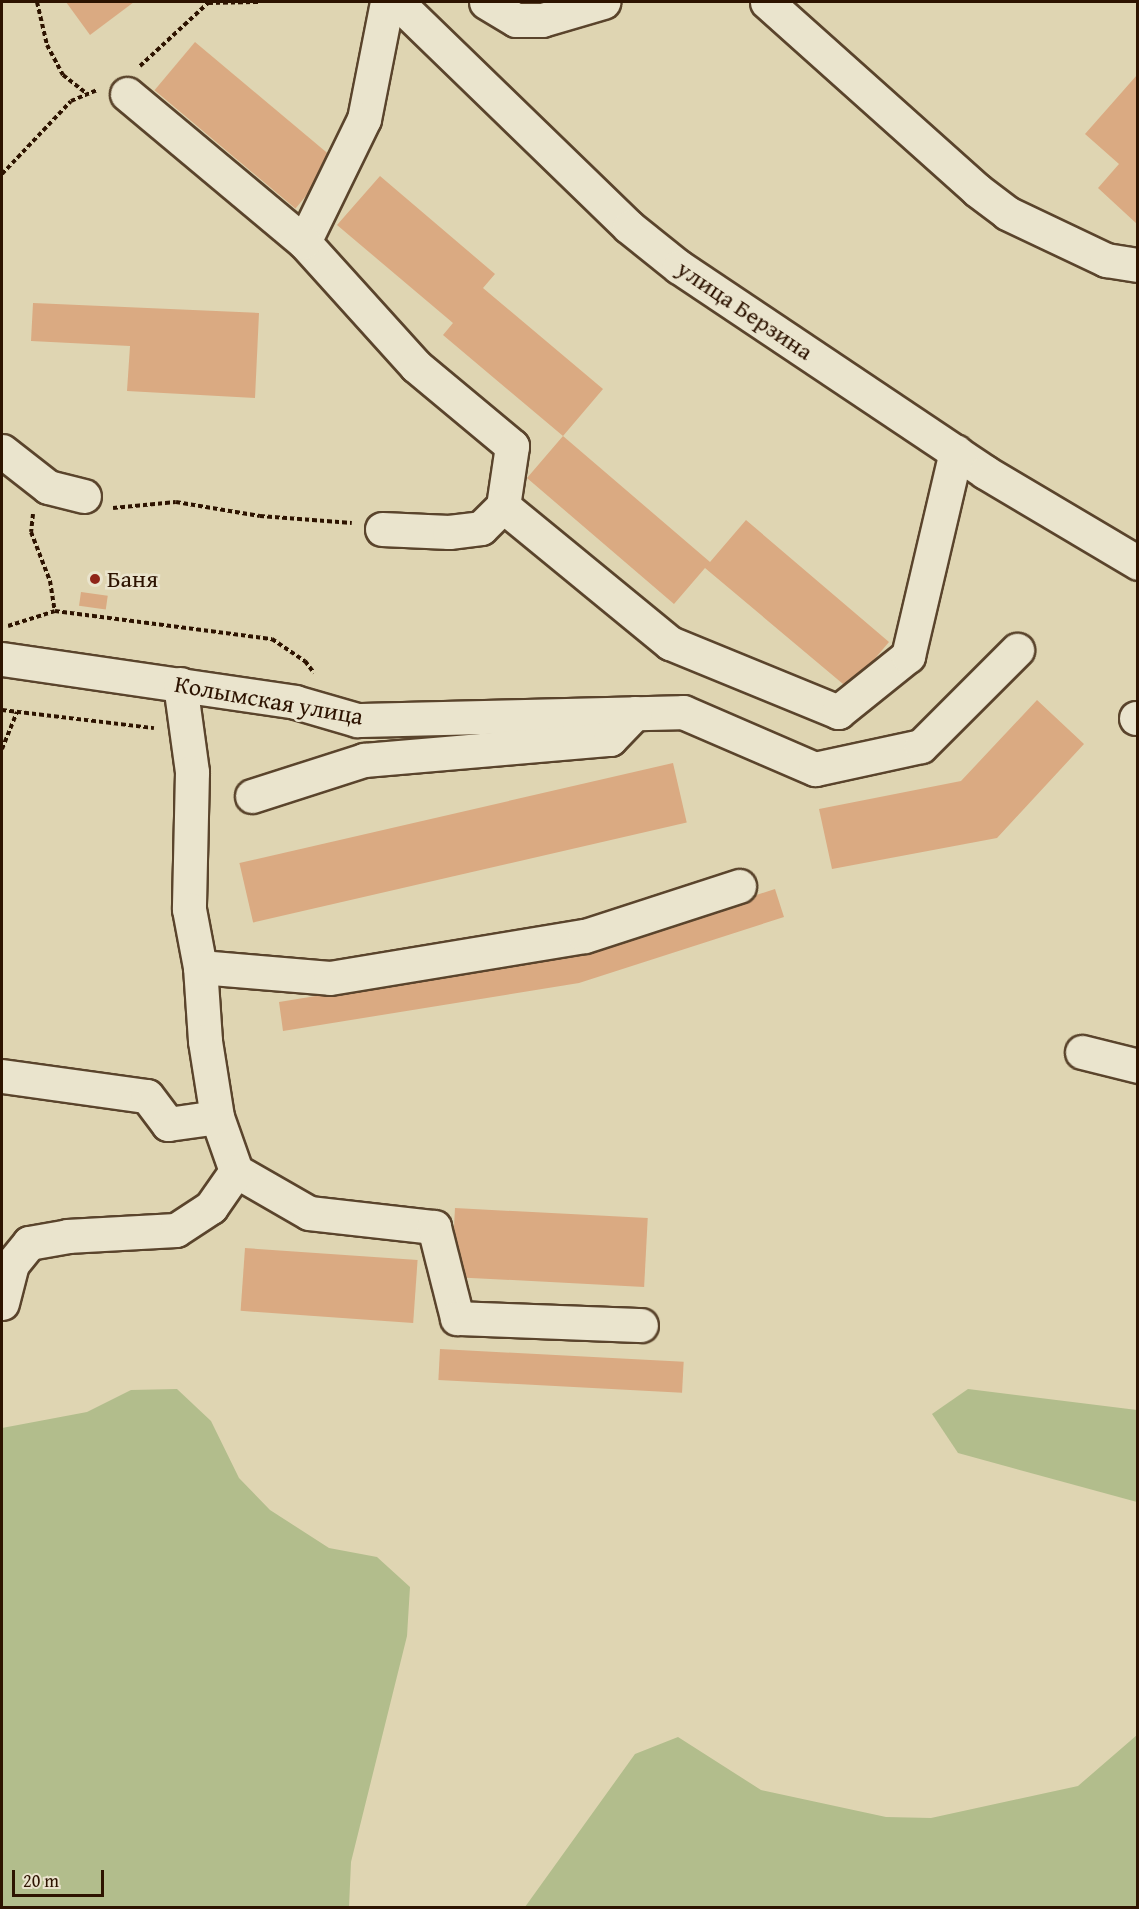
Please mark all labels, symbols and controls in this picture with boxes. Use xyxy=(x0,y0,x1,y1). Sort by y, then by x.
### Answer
street label: улица Берзина xyxy=(671,254,819,366)
place label: Баня xyxy=(107,565,158,593)
marker: Баня xyxy=(88,572,102,586)
street label: Колымская улица xyxy=(172,669,366,731)
scale bar xyxy=(15,1858,106,1896)
text: 20 m xyxy=(23,1867,59,1894)

